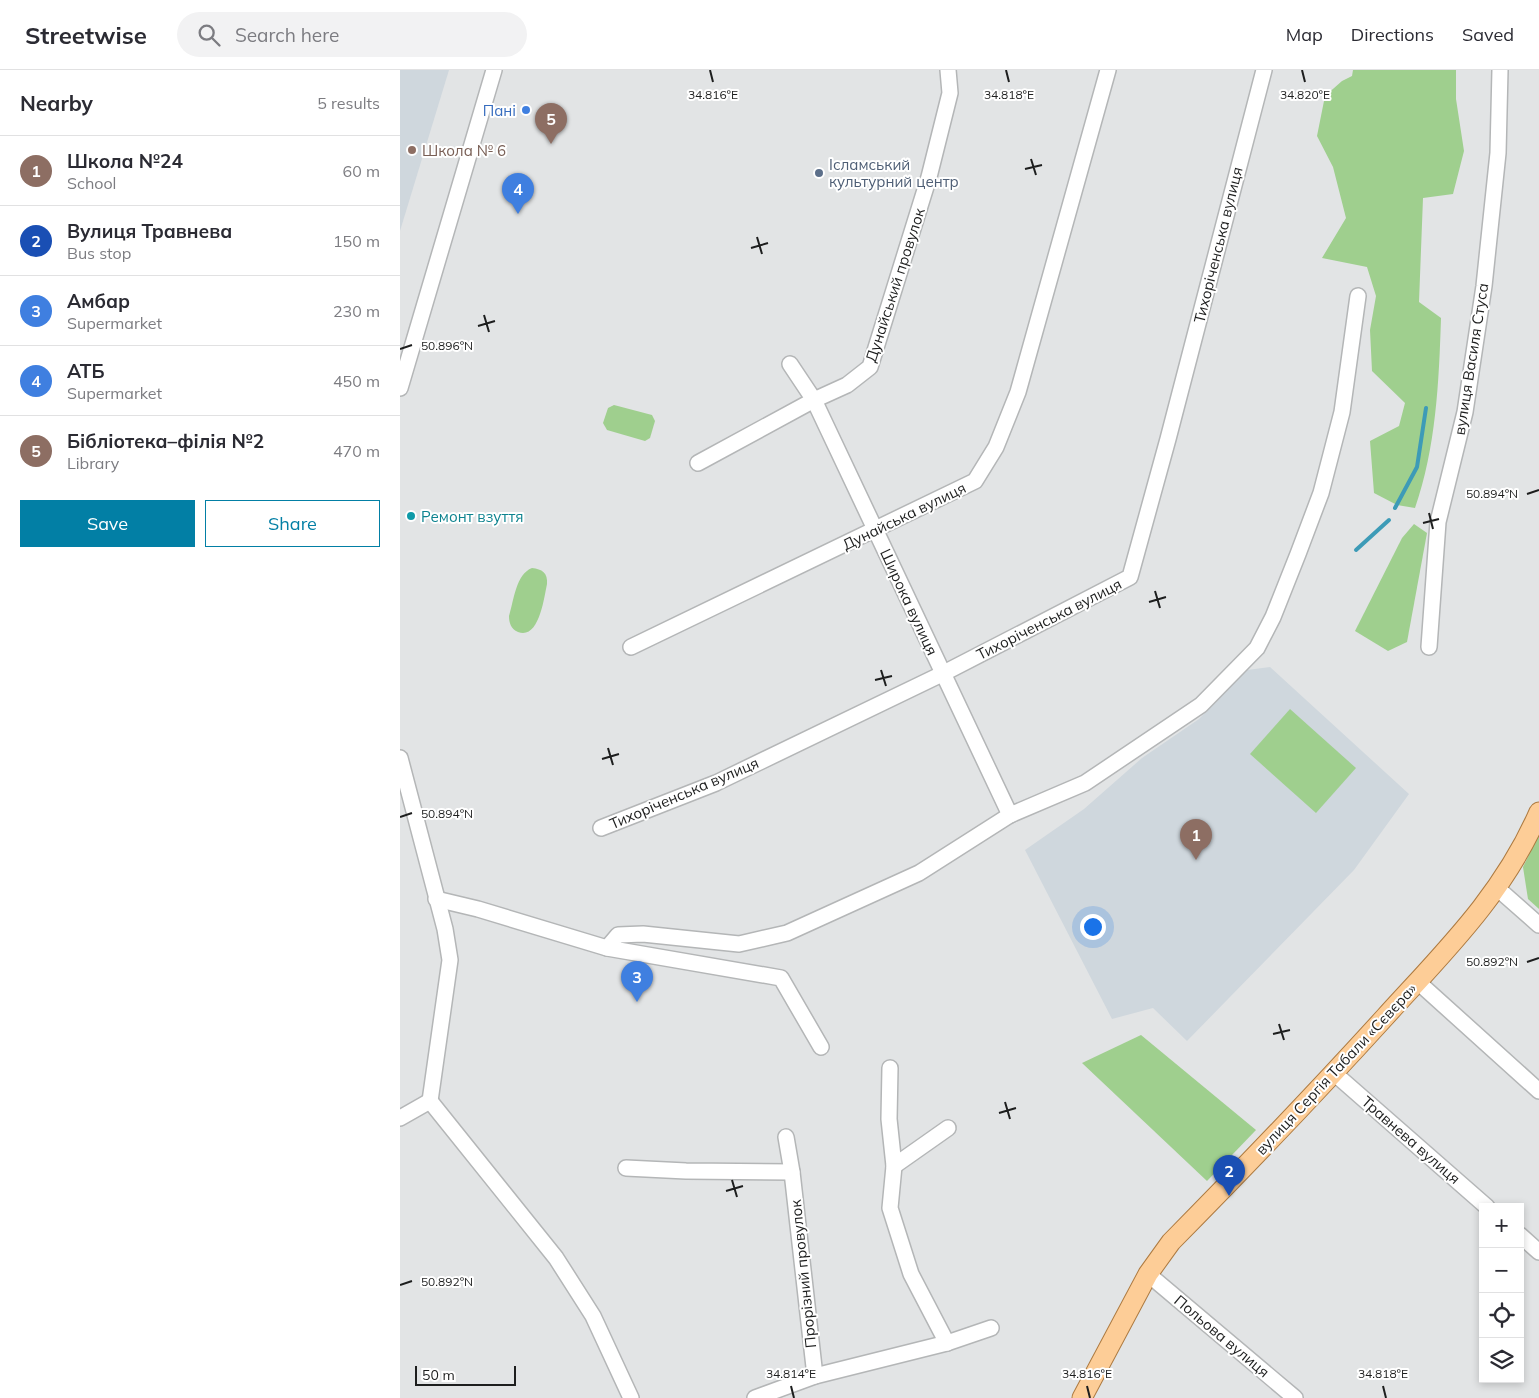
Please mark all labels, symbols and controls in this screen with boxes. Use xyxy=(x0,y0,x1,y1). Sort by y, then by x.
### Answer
search box xyxy=(177,12,527,57)
text: Streetwise xyxy=(25,20,147,50)
icon: search xyxy=(195,21,223,49)
text: Search here xyxy=(235,23,339,47)
text: Map xyxy=(1286,23,1323,46)
text: Directions xyxy=(1351,23,1434,46)
text: Saved xyxy=(1462,23,1514,46)
text: 34.816°E xyxy=(688,87,738,102)
text: 34.818°E xyxy=(984,87,1034,102)
text: 34.820°E xyxy=(1280,87,1330,102)
text: Nearby xyxy=(20,90,93,116)
text: 5 results xyxy=(317,93,380,113)
place label: Пані xyxy=(483,101,516,120)
pin: 5 xyxy=(535,103,567,144)
marker: Пані xyxy=(520,104,532,116)
place label: Школа № 6 xyxy=(422,141,506,160)
marker: Школа № 6 xyxy=(406,144,418,156)
text: Школа №24 xyxy=(67,149,183,173)
place label: Ісламський культурний центр xyxy=(829,155,959,191)
text: 1 xyxy=(31,161,41,181)
text: 60 m xyxy=(343,161,380,181)
street label: Тихоріченська вулиця xyxy=(1189,165,1247,325)
marker: Ісламський культурний центр xyxy=(813,167,825,179)
text: School xyxy=(67,173,116,193)
pin: 4 xyxy=(502,173,534,214)
street label: Дунайський провулок xyxy=(861,205,929,364)
text: Вулиця Травнева xyxy=(67,219,232,243)
text: 2 xyxy=(31,231,41,251)
text: 150 m xyxy=(333,231,380,251)
text: Bus stop xyxy=(67,243,131,263)
street label: вулиця Василя Стуса xyxy=(1450,282,1492,436)
text: Амбар xyxy=(67,289,130,313)
text: 3 xyxy=(31,301,41,321)
text: 230 m xyxy=(333,301,380,321)
text: Supermarket xyxy=(67,313,162,333)
text: 50.896°N xyxy=(421,338,473,353)
text: АТБ xyxy=(67,359,105,383)
text: 4 xyxy=(31,371,41,391)
text: 450 m xyxy=(333,371,380,391)
text: Supermarket xyxy=(67,383,162,403)
text: Бібліотека–філія №2 xyxy=(67,429,264,453)
text: 5 xyxy=(31,441,41,461)
text: 470 m xyxy=(333,441,380,461)
text: Library xyxy=(67,453,119,473)
street label: Дунайська вулиця xyxy=(839,478,969,554)
text: 50.894°N xyxy=(1466,486,1518,501)
button: Save xyxy=(20,500,195,547)
button: Share xyxy=(205,500,380,547)
place label: Ремонт взуття xyxy=(421,507,524,526)
marker: Ремонт взуття xyxy=(405,510,417,522)
street label: Широка вулиця xyxy=(876,546,942,658)
street label: Тихоріченська вулиця xyxy=(973,574,1125,664)
street label: Тихоріченська вулиця xyxy=(607,753,761,833)
text: 50.894°N xyxy=(421,806,473,821)
pin: 1 xyxy=(1180,819,1212,860)
your location xyxy=(1080,914,1106,940)
text: 50.892°N xyxy=(1466,954,1518,969)
pin: 3 xyxy=(621,961,653,1002)
street label: вулиця Сергія Табали «Сєвєра» xyxy=(1251,979,1421,1159)
street label: Травнева вулиця xyxy=(1358,1092,1464,1188)
pin: 2 xyxy=(1213,1155,1245,1196)
street label: Прорізний провулок xyxy=(786,1198,820,1349)
map controls xyxy=(1479,1203,1524,1383)
button: + xyxy=(1479,1203,1524,1248)
button: − xyxy=(1479,1248,1524,1293)
text: 50.892°N xyxy=(421,1274,473,1289)
street label: Польова вулиця xyxy=(1171,1291,1273,1381)
button: locate xyxy=(1479,1293,1524,1338)
button: layers xyxy=(1479,1338,1524,1383)
scale bar xyxy=(415,1363,516,1386)
text: 50 m xyxy=(422,1366,455,1384)
text: 34.814°E xyxy=(766,1366,816,1381)
text: 34.816°E xyxy=(1062,1366,1112,1381)
text: 34.818°E xyxy=(1358,1366,1408,1381)

